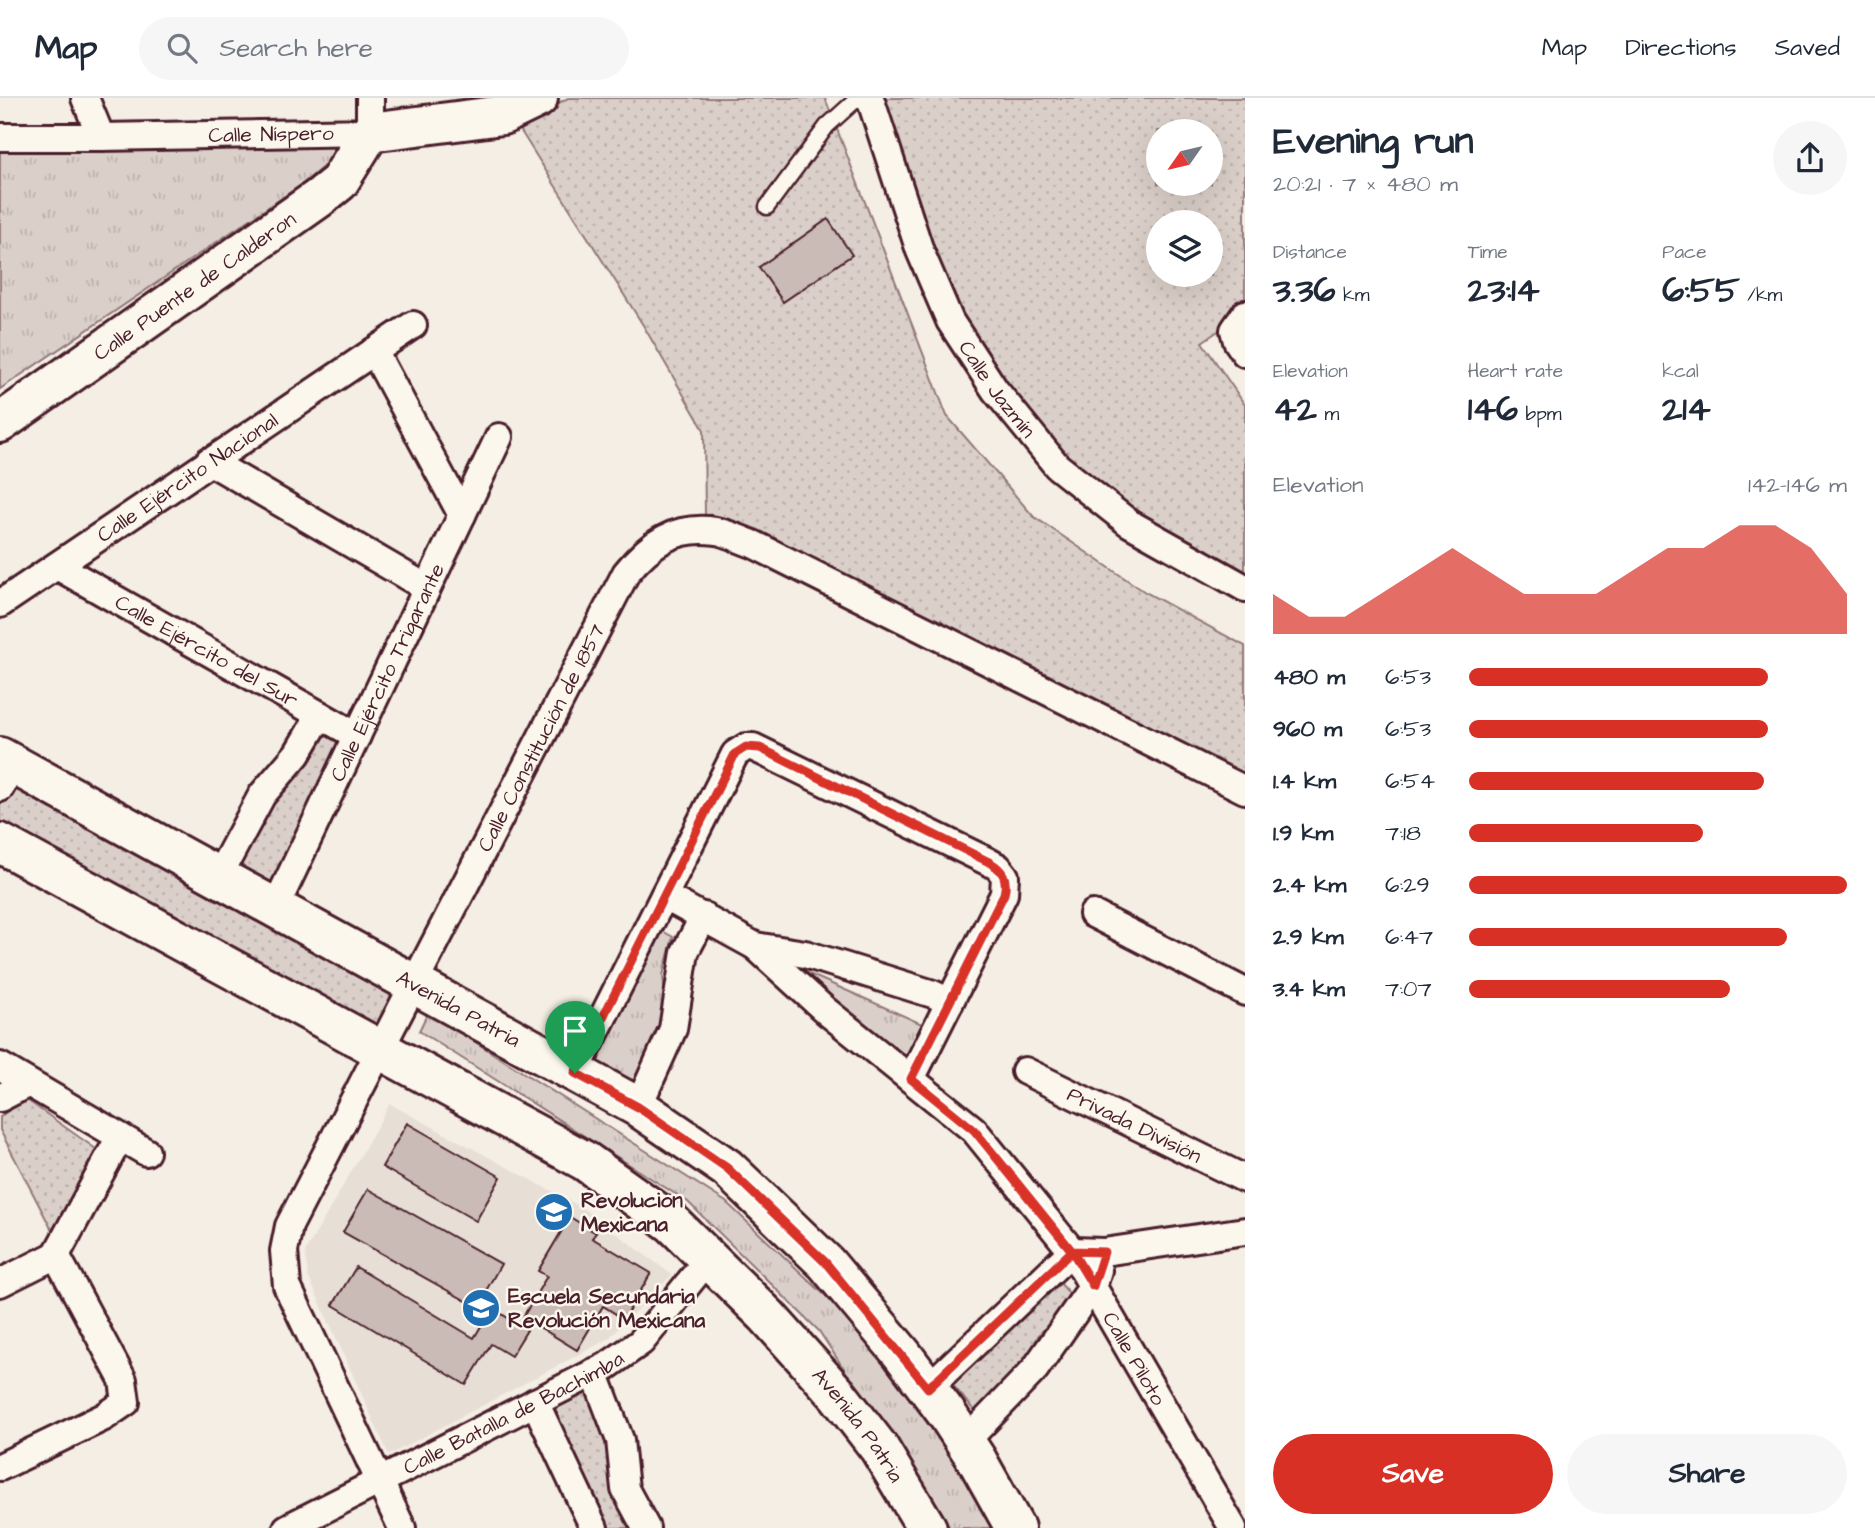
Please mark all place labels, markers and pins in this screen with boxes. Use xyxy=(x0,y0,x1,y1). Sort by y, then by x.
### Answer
pin xyxy=(545,1001,605,1073)
place label: Revolucion Mexicana xyxy=(581,1186,683,1239)
school or university icon: Revolucion Mexicana xyxy=(533,1191,575,1233)
place label: Escuela Secundaria Revolución Mexicana xyxy=(508,1282,705,1335)
school or university icon: Escuela Secundaria Revolución Mexicana xyxy=(460,1287,502,1329)

